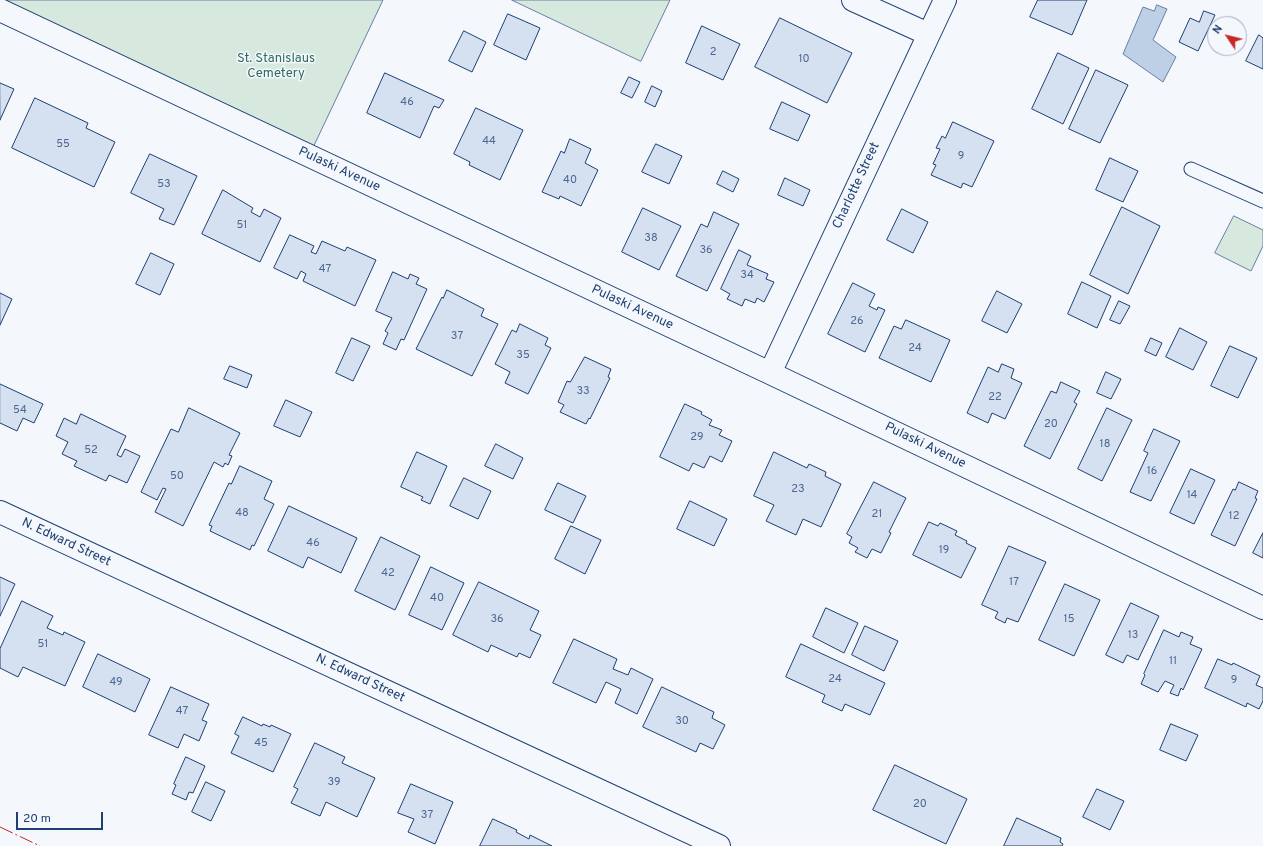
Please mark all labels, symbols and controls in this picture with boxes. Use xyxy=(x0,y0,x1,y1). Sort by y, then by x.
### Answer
north arrow xyxy=(1207,16,1247,56)
text: N xyxy=(1210,22,1226,37)
house number: 2 xyxy=(710,46,716,60)
park label: St. Stanislaus Cemetery xyxy=(237,51,315,82)
house number: 10 xyxy=(798,53,810,67)
house number: 46 xyxy=(400,96,414,110)
house number: 44 xyxy=(482,135,496,149)
house number: 55 xyxy=(56,138,70,152)
street label: Charlotte Street xyxy=(830,140,884,232)
street label: Pulaski Avenue xyxy=(296,144,382,196)
house number: 9 xyxy=(958,150,964,164)
house number: 40 xyxy=(563,174,577,188)
house number: 53 xyxy=(157,178,171,192)
house number: 51 xyxy=(237,219,247,233)
house number: 38 xyxy=(644,232,658,246)
house number: 36 xyxy=(699,244,713,258)
house number: 47 xyxy=(319,263,331,277)
house number: 34 xyxy=(740,269,754,283)
street label: Pulaski Avenue xyxy=(589,282,675,334)
house number: 26 xyxy=(850,315,864,329)
house number: 37 xyxy=(451,330,463,344)
house number: 24 xyxy=(908,342,922,356)
house number: 35 xyxy=(516,349,530,363)
house number: 33 xyxy=(576,385,590,399)
house number: 22 xyxy=(988,391,1002,405)
house number: 54 xyxy=(13,404,27,418)
house number: 20 xyxy=(1044,418,1058,432)
street label: Pulaski Avenue xyxy=(882,420,968,472)
house number: 29 xyxy=(690,431,704,445)
house number: 18 xyxy=(1100,438,1110,452)
house number: 52 xyxy=(84,444,98,458)
house number: 16 xyxy=(1147,465,1157,479)
house number: 50 xyxy=(170,470,184,484)
house number: 23 xyxy=(791,483,805,497)
house number: 14 xyxy=(1187,489,1197,503)
house number: 48 xyxy=(235,507,249,521)
house number: 21 xyxy=(872,508,882,522)
house number: 12 xyxy=(1229,510,1239,524)
street label: N. Edward Street xyxy=(19,515,113,571)
house number: 46 xyxy=(306,537,320,551)
house number: 19 xyxy=(939,544,949,558)
house number: 42 xyxy=(381,567,395,581)
house number: 17 xyxy=(1009,576,1019,590)
house number: 40 xyxy=(430,592,444,606)
house number: 36 xyxy=(490,613,504,627)
house number: 15 xyxy=(1064,613,1074,627)
house number: 13 xyxy=(1128,629,1138,643)
house number: 51 xyxy=(38,638,48,652)
street label: N. Edward Street xyxy=(313,651,407,707)
house number: 11 xyxy=(1169,655,1177,669)
house number: 24 xyxy=(828,673,842,687)
house number: 9 xyxy=(1231,674,1237,688)
house number: 49 xyxy=(109,676,123,690)
house number: 47 xyxy=(176,705,188,719)
house number: 30 xyxy=(675,715,689,729)
house number: 45 xyxy=(254,737,268,751)
house number: 39 xyxy=(328,776,340,790)
house number: 20 xyxy=(913,798,927,812)
scale bar xyxy=(18,804,105,830)
house number: 37 xyxy=(421,809,433,823)
text: 20 m xyxy=(23,811,51,827)

